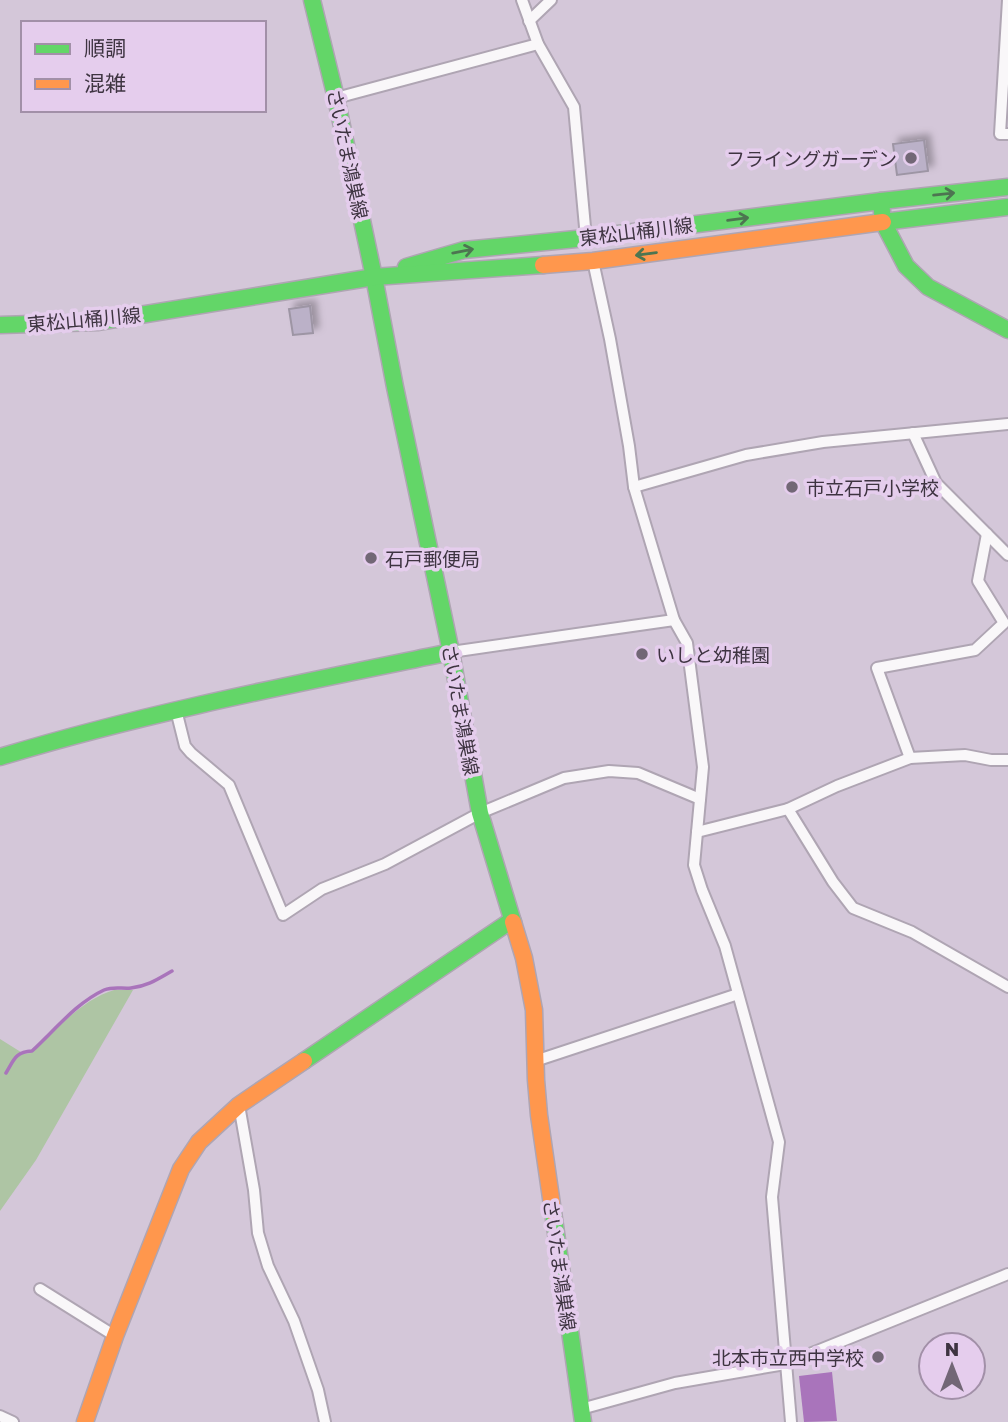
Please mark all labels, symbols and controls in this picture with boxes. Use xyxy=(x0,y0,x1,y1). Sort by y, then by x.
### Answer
legend xyxy=(21,21,266,112)
text: 順調 xyxy=(84,35,126,61)
text: 混雑 xyxy=(84,70,126,96)
street label: さいたま鴻巣線 xyxy=(323,87,373,221)
place label: フライングガーデン xyxy=(726,147,897,170)
marker: フライングガーデン xyxy=(903,150,919,166)
one-way arrow xyxy=(933,188,955,201)
one-way arrow xyxy=(726,212,749,225)
street label: 東松山桶川線 xyxy=(578,213,694,249)
one-way arrow xyxy=(451,244,474,258)
one-way arrow xyxy=(635,248,657,261)
street label: 東松山桶川線 xyxy=(26,303,142,335)
place label: 市立石戸小学校 xyxy=(806,476,939,499)
marker: 市立石戸小学校 xyxy=(784,479,800,495)
place label: 石戸郵便局 xyxy=(385,547,480,570)
marker: 石戸郵便局 xyxy=(363,550,379,566)
street label: さいたま鴻巣線 xyxy=(438,643,484,777)
place label: いしと幼稚園 xyxy=(656,643,770,666)
marker: いしと幼稚園 xyxy=(634,646,650,662)
street label: さいたま鴻巣線 xyxy=(539,1198,581,1332)
north arrow xyxy=(917,1331,987,1401)
text: N xyxy=(945,1337,959,1360)
place label: 北本市立西中学校 xyxy=(712,1346,864,1369)
marker: 北本市立西中学校 xyxy=(870,1349,886,1365)

